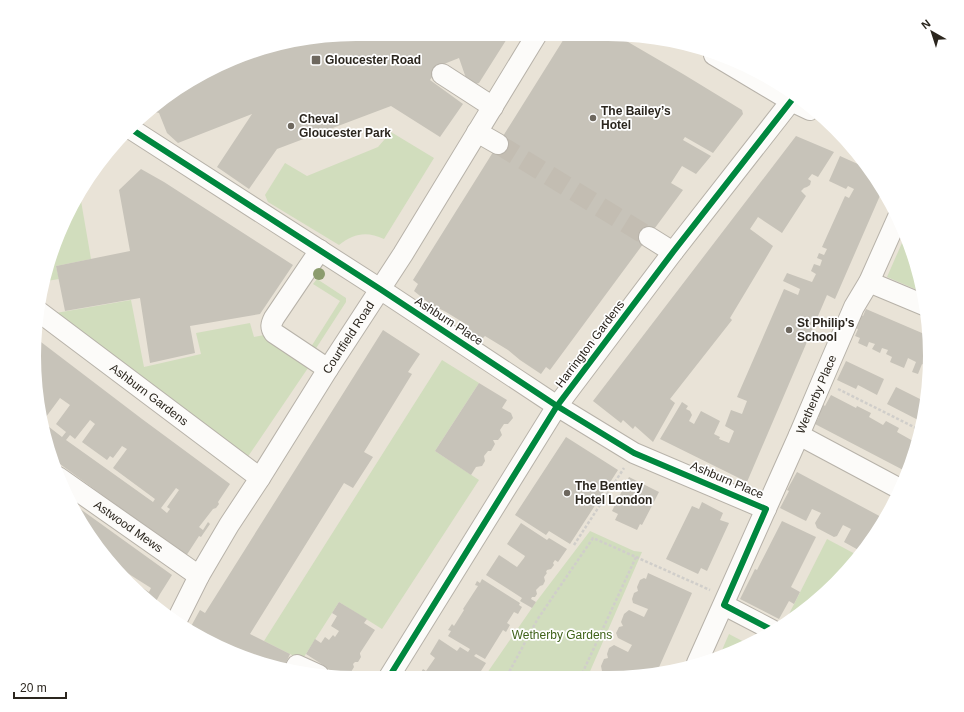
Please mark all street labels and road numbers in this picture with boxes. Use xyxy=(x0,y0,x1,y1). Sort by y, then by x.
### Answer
street label: Ashburn Place xyxy=(412,294,486,348)
street label: Harrington Gardens xyxy=(553,298,627,390)
street label: Courtfield Road xyxy=(320,299,377,376)
street label: Wetherby Place xyxy=(793,352,840,436)
street label: Ashburn Gardens xyxy=(107,361,191,428)
street label: Ashburn Place xyxy=(688,458,766,502)
street label: Astwood Mews xyxy=(91,497,165,555)

